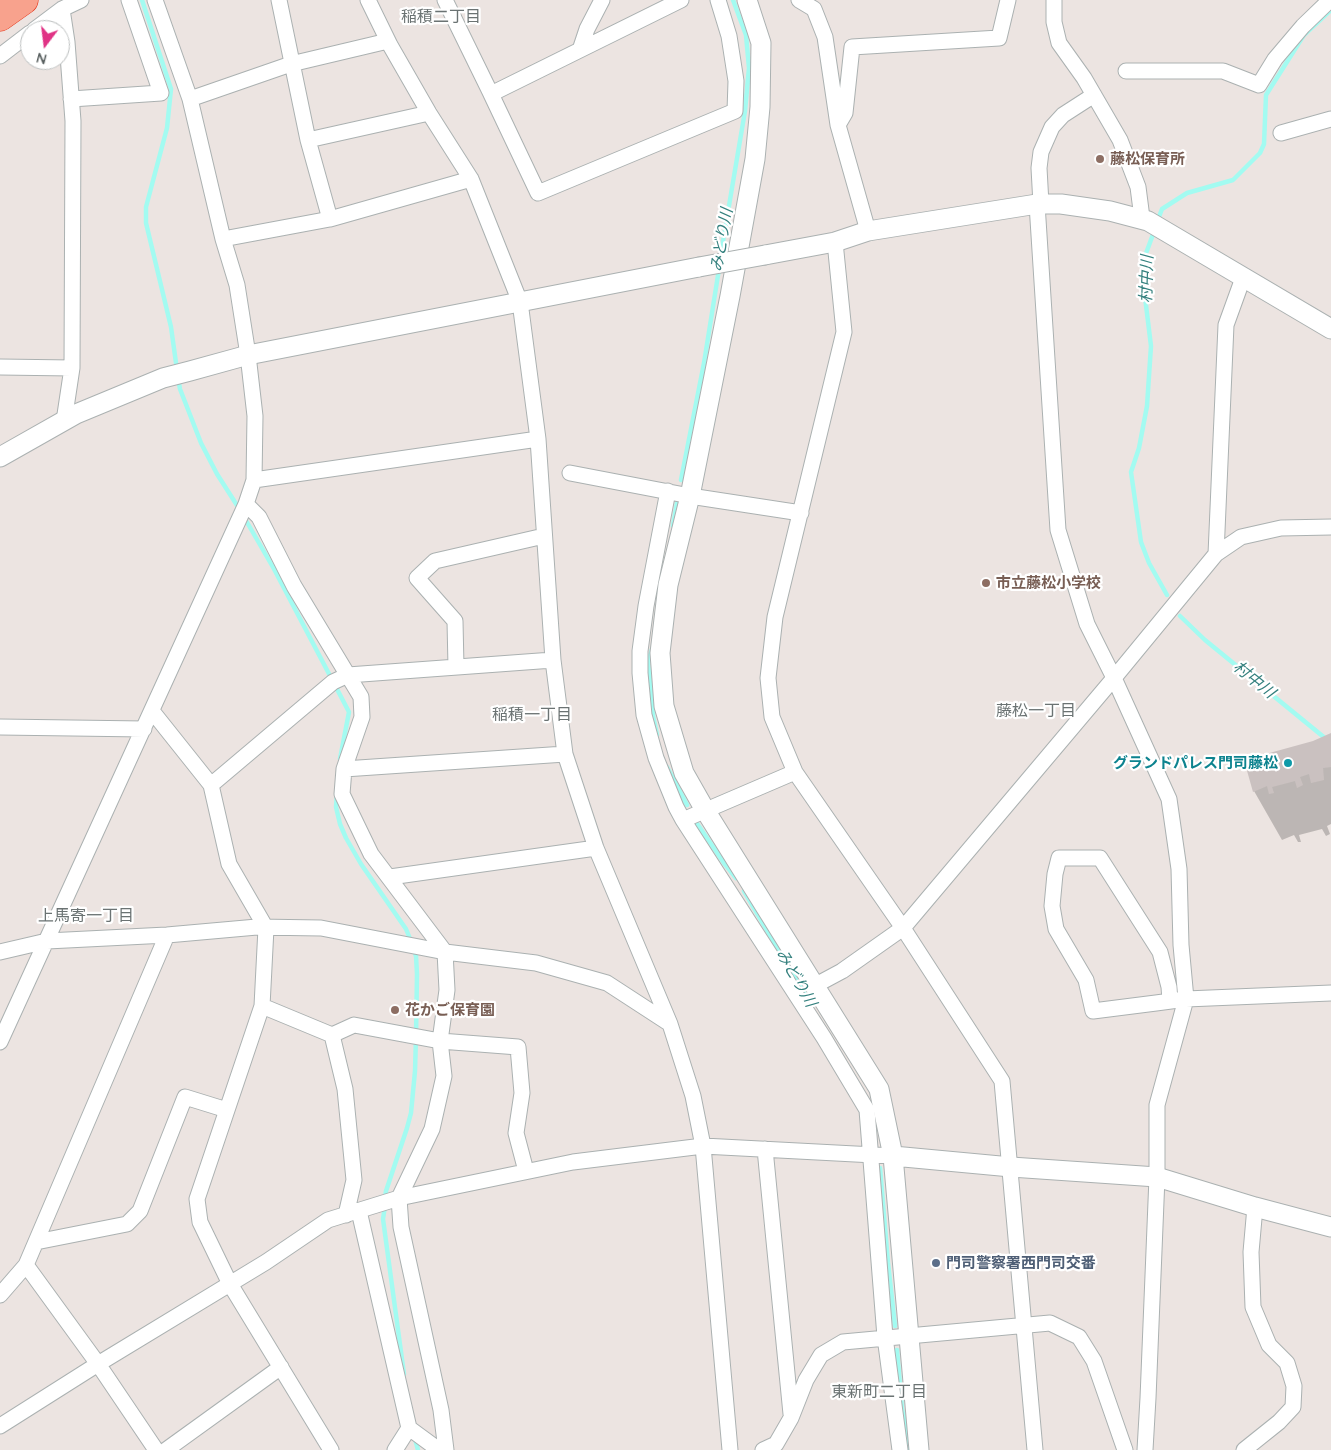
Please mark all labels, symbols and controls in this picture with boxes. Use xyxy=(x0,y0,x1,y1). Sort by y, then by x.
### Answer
district label: 稲積二丁目 xyxy=(401,7,481,27)
north arrow xyxy=(20,20,70,70)
text: N xyxy=(34,48,49,69)
place label: 藤松保育所 xyxy=(1110,150,1185,168)
marker: 藤松保育所 xyxy=(1094,153,1106,165)
water label: みどり川 xyxy=(707,207,737,273)
water label: 村中川 xyxy=(1137,255,1157,303)
place label: 市立藤松小学校 xyxy=(996,574,1101,592)
marker: 市立藤松小学校 xyxy=(980,577,992,589)
water label: 村中川 xyxy=(1229,657,1279,703)
district label: 藤松一丁目 xyxy=(996,701,1076,721)
district label: 稲積一丁目 xyxy=(492,705,572,725)
place label: グランドパレス門司藤松 xyxy=(1113,754,1278,772)
marker: グランドパレス門司藤松 xyxy=(1282,757,1294,769)
district label: 上馬寄一丁目 xyxy=(38,906,134,926)
water label: みどり川 xyxy=(772,945,820,1011)
place label: 花かご保育園 xyxy=(405,1001,495,1019)
marker: 花かご保育園 xyxy=(389,1004,401,1016)
place label: 門司警察署西門司交番 xyxy=(946,1254,1096,1272)
marker: 門司警察署西門司交番 xyxy=(930,1257,942,1269)
district label: 東新町二丁目 xyxy=(831,1382,927,1402)

